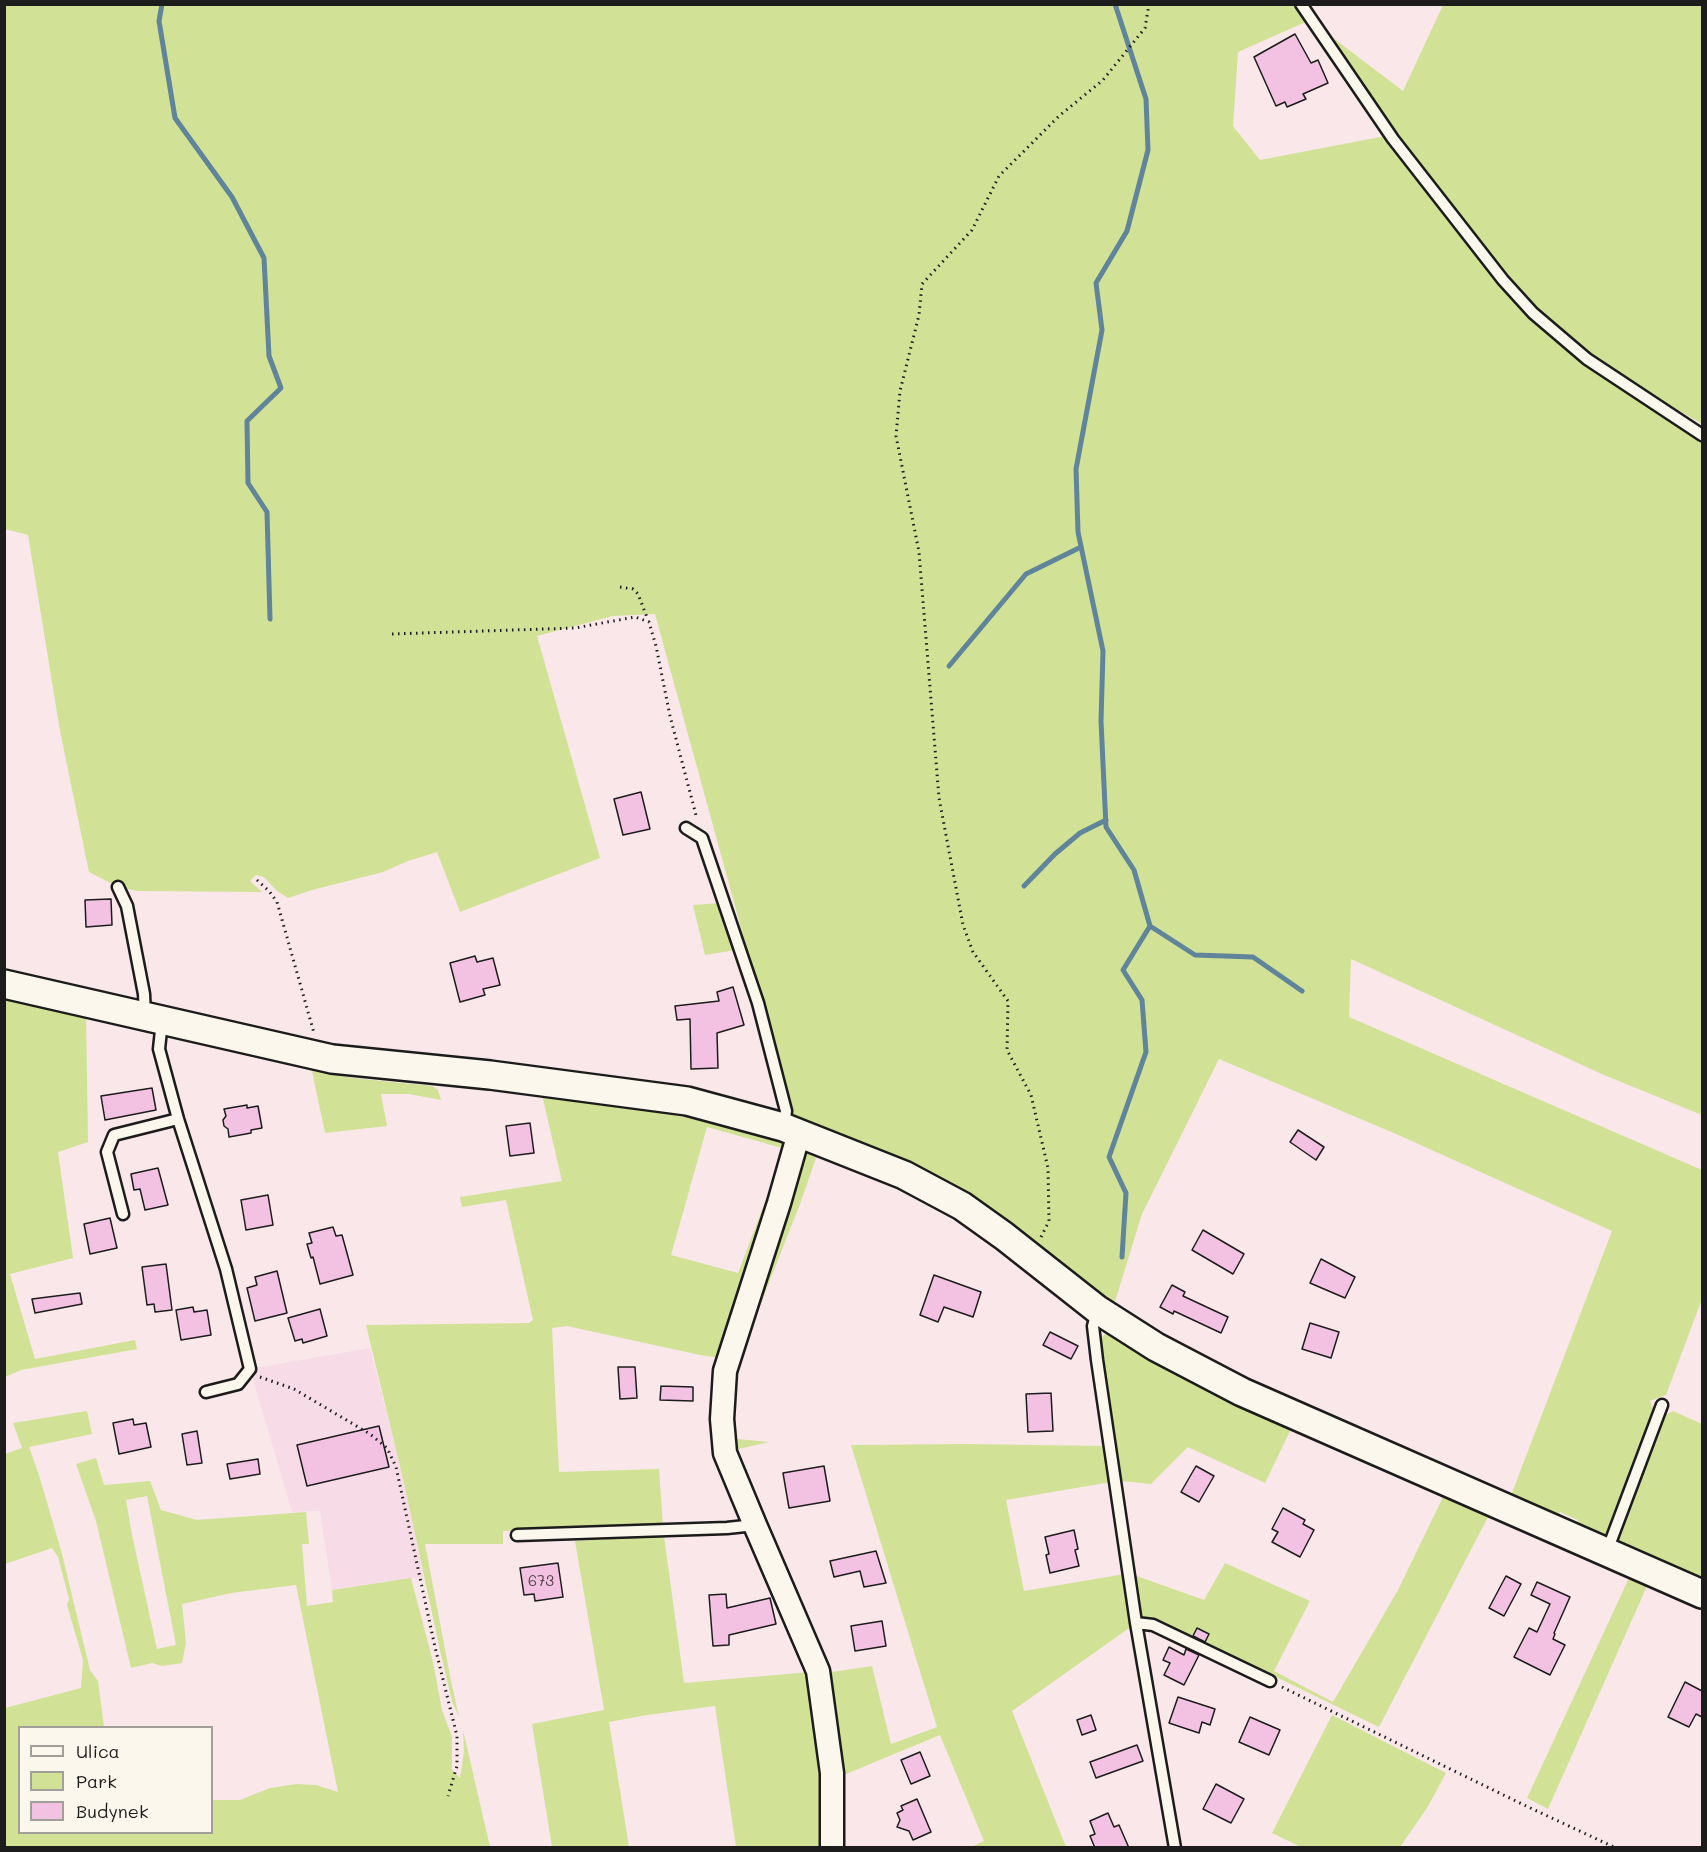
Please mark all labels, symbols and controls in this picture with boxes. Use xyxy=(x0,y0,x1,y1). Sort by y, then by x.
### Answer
house number: 673 xyxy=(528,1572,554,1590)
legend xyxy=(18,1726,213,1834)
text: Ulica xyxy=(76,1739,120,1763)
text: Park xyxy=(76,1769,117,1793)
text: Budynek xyxy=(76,1799,149,1823)

